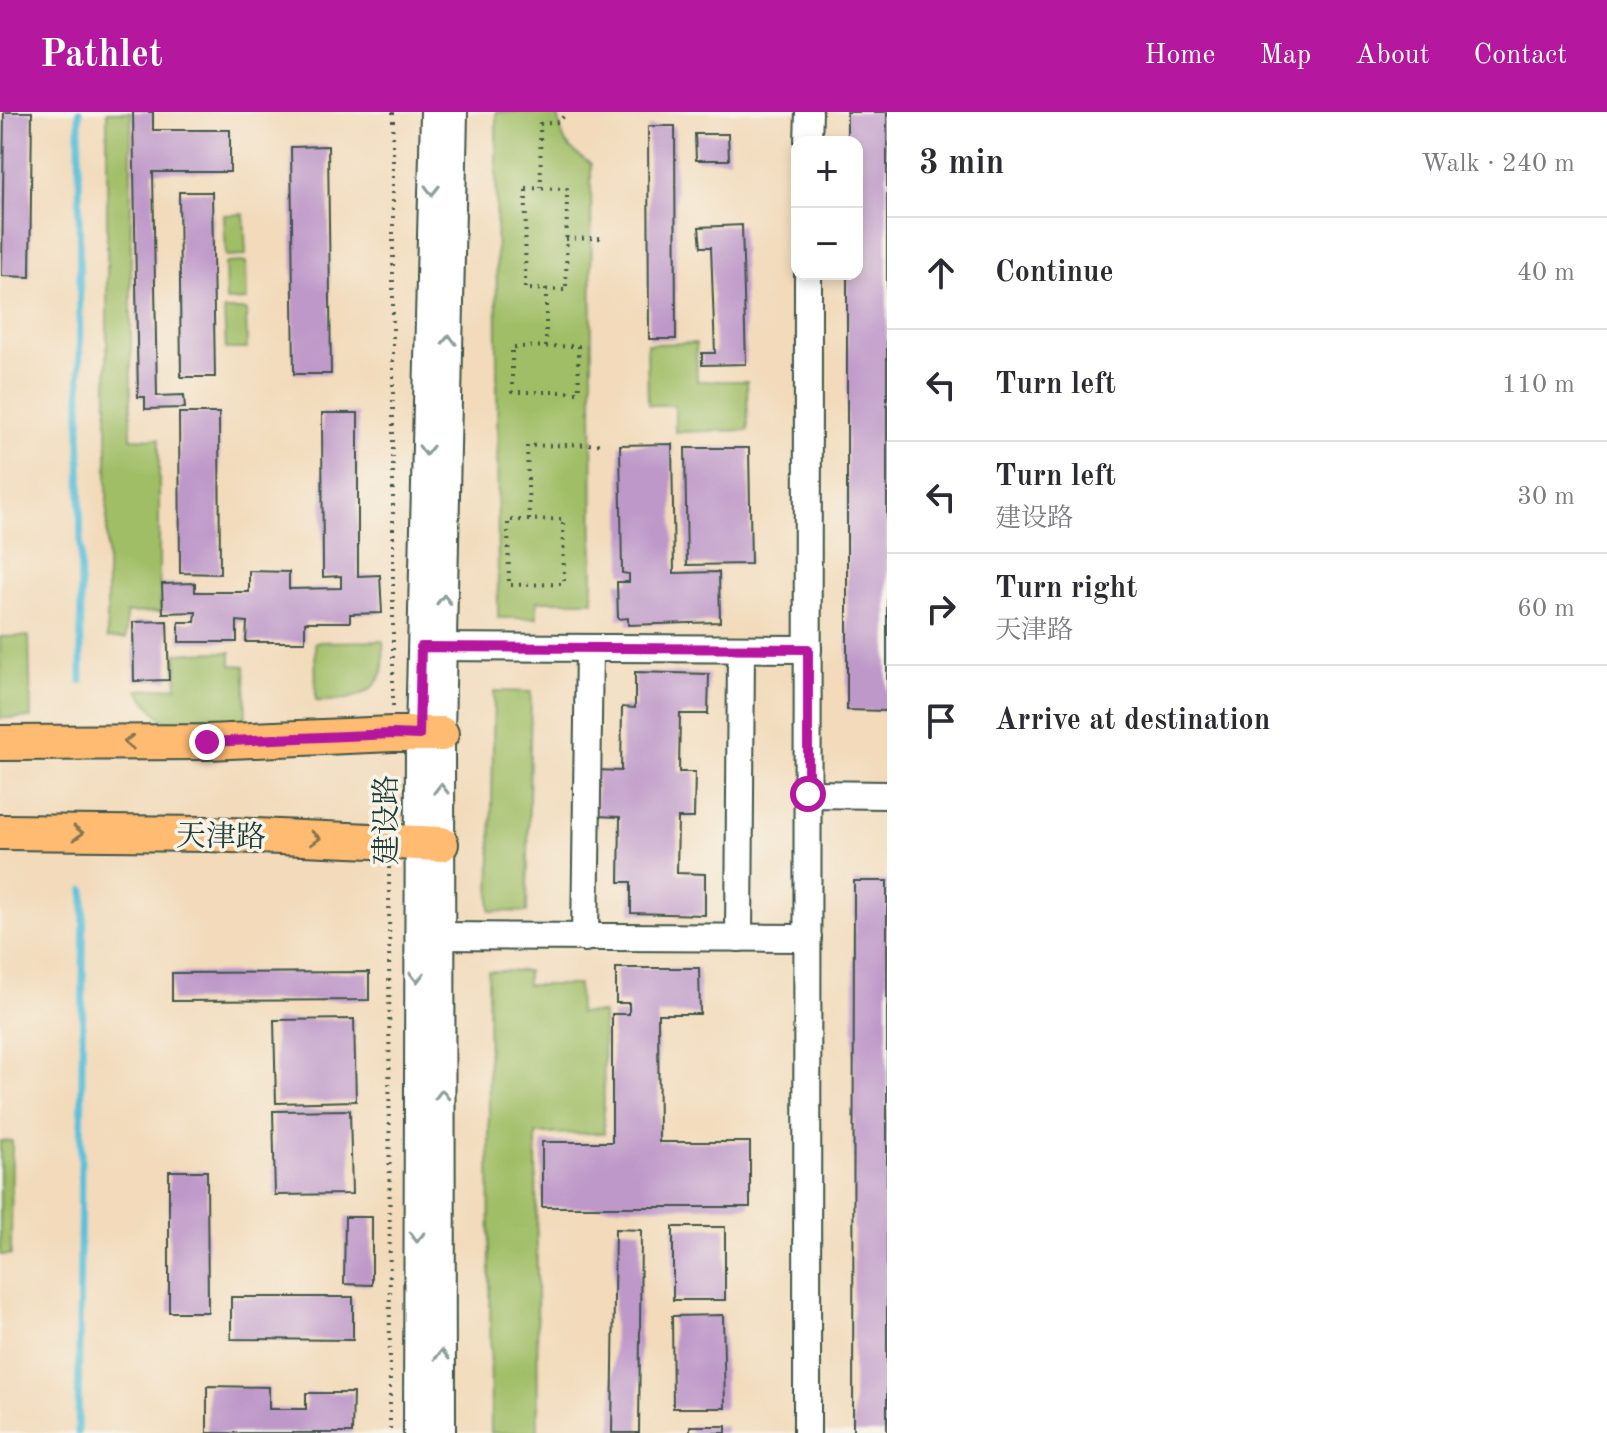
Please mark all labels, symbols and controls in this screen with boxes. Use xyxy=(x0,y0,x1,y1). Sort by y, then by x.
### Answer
text: Pathlet xyxy=(40,37,163,75)
text: Home xyxy=(1144,42,1215,70)
text: Map xyxy=(1259,42,1311,70)
text: About xyxy=(1355,42,1430,70)
text: Contact xyxy=(1474,42,1567,70)
map controls xyxy=(791,136,863,280)
button: + xyxy=(791,136,863,208)
text: 3 min xyxy=(919,147,1004,181)
text: Walk · 240 m xyxy=(1421,151,1575,177)
one-way arrow xyxy=(423,184,441,197)
button: − xyxy=(791,208,863,280)
icon: ahead xyxy=(919,251,963,295)
text: Continue xyxy=(995,258,1114,288)
text: 40 m xyxy=(1517,260,1575,286)
one-way arrow xyxy=(441,333,458,346)
icon: left xyxy=(919,363,963,407)
text: Turn left xyxy=(995,370,1116,400)
text: 110 m xyxy=(1502,372,1575,398)
one-way arrow xyxy=(417,444,434,457)
text: Turn left xyxy=(995,462,1116,492)
icon: left xyxy=(919,475,963,519)
text: 30 m xyxy=(1517,484,1575,510)
text: 建设路 xyxy=(995,506,1073,532)
text: Turn right xyxy=(995,574,1137,604)
icon: right xyxy=(919,587,963,631)
one-way arrow xyxy=(435,593,452,606)
text: 60 m xyxy=(1517,596,1575,622)
text: 天津路 xyxy=(995,618,1073,644)
icon: arrive xyxy=(919,699,963,743)
text: Arrive at destination xyxy=(995,706,1270,736)
route end xyxy=(189,724,225,760)
one-way arrow xyxy=(122,733,135,751)
street label: 建设路 xyxy=(370,775,403,865)
route start xyxy=(790,776,826,812)
one-way arrow xyxy=(432,782,450,795)
street label: 天津路 xyxy=(176,819,266,854)
one-way arrow xyxy=(72,824,85,842)
one-way arrow xyxy=(309,830,322,847)
one-way arrow xyxy=(408,971,426,984)
one-way arrow xyxy=(433,1088,451,1101)
one-way arrow xyxy=(408,1231,426,1244)
one-way arrow xyxy=(433,1348,451,1361)

